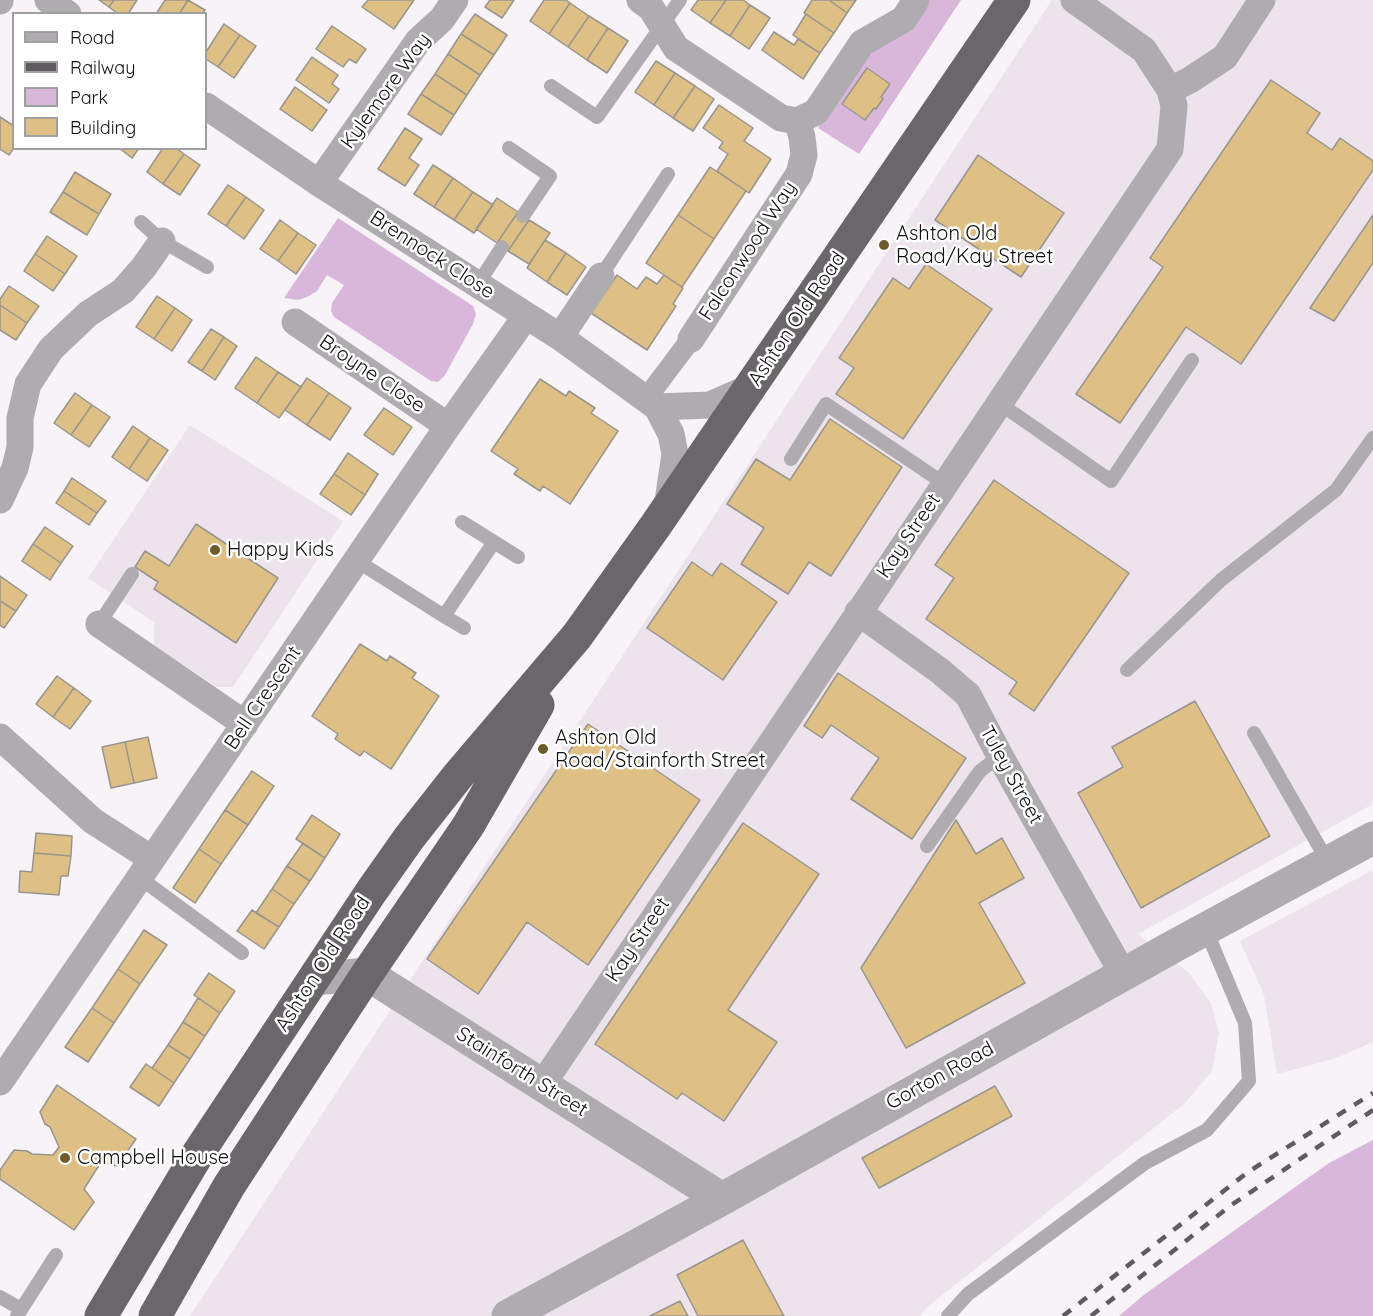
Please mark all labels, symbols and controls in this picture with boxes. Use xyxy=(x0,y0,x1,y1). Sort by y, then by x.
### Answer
legend xyxy=(12,12,207,150)
text: Road xyxy=(70,26,115,49)
street label: Kylemore Way xyxy=(336,28,436,154)
text: Railway xyxy=(70,56,136,79)
text: Park xyxy=(70,86,108,109)
text: Building xyxy=(70,116,136,139)
street label: Falconwood Way xyxy=(694,177,802,325)
street label: Brennock Close xyxy=(365,206,499,304)
place label: Ashton Old Road/Kay Street xyxy=(896,222,1053,269)
marker: Ashton Old Road/Kay Street xyxy=(877,238,891,252)
street label: Ashton Old Road xyxy=(743,247,851,391)
street label: Broyne Close xyxy=(315,330,429,418)
street label: Kay Street xyxy=(872,489,946,583)
place label: Happy Kids xyxy=(227,538,334,562)
marker: Happy Kids xyxy=(208,543,222,557)
street label: Bell Crescent xyxy=(220,642,306,754)
street label: Tuley Street xyxy=(974,722,1048,828)
place label: Ashton Old Road/Stainforth Street xyxy=(555,726,766,773)
marker: Ashton Old Road/Stainforth Street xyxy=(536,742,550,756)
street label: Ashton Old Road xyxy=(270,892,376,1036)
street label: Kay Street xyxy=(601,893,675,987)
street label: Stainforth Street xyxy=(452,1022,592,1122)
street label: Gorton Road xyxy=(882,1037,998,1115)
place label: Campbell House xyxy=(77,1146,229,1170)
marker: Campbell House xyxy=(58,1151,72,1165)

